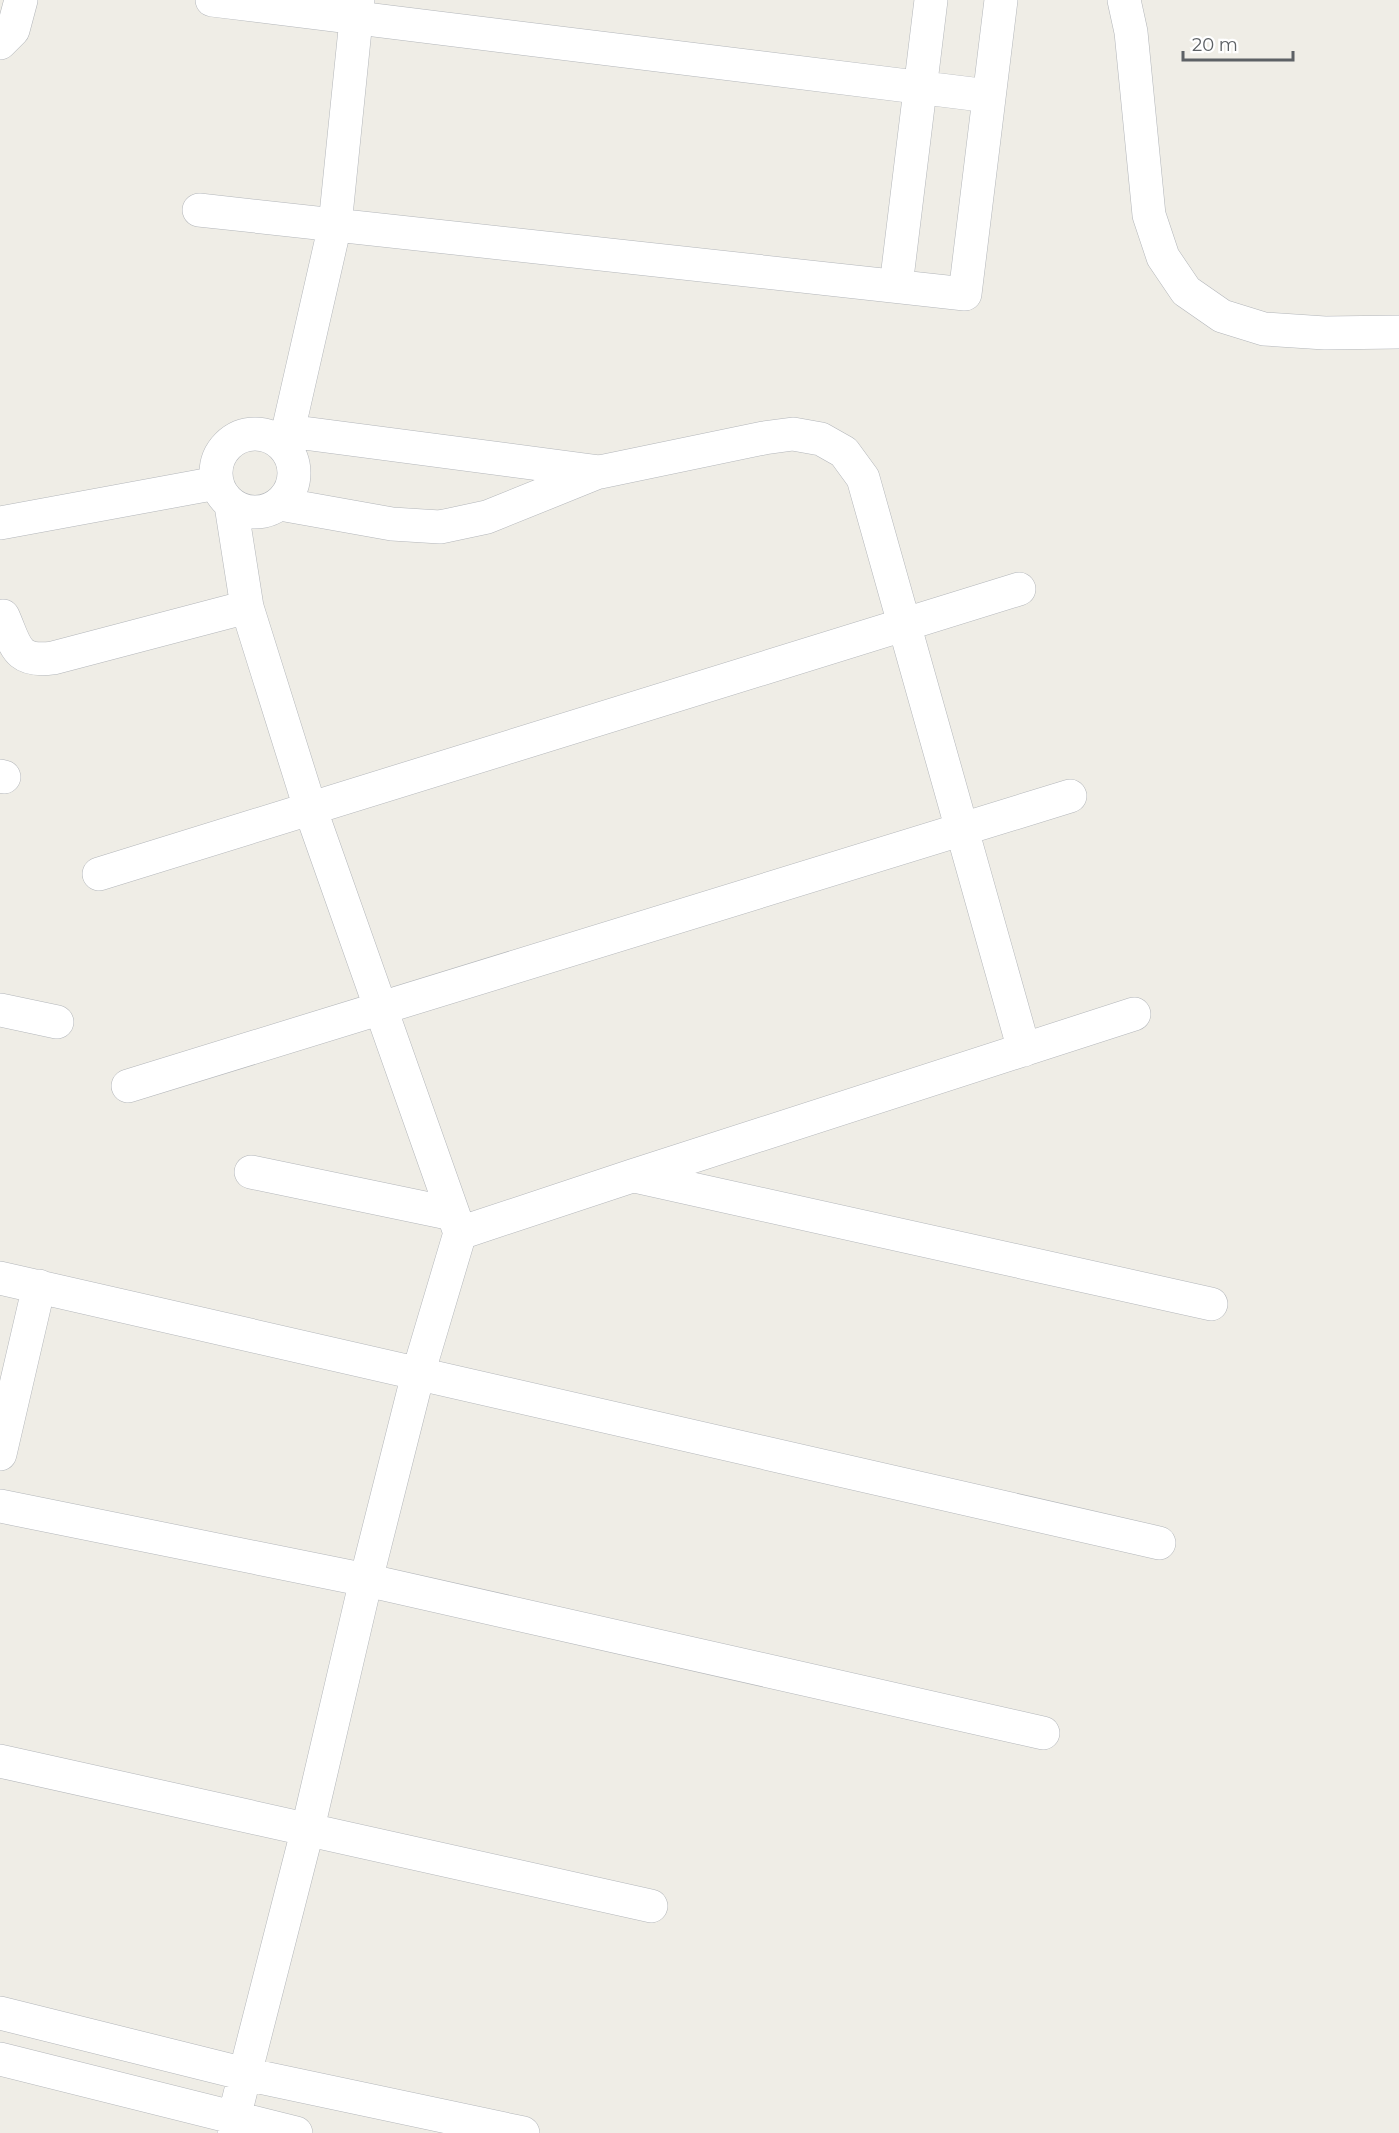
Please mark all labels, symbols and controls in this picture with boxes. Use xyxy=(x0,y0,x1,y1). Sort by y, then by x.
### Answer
scale bar xyxy=(1183,24,1292,62)
text: 20 m xyxy=(1192,34,1238,56)

